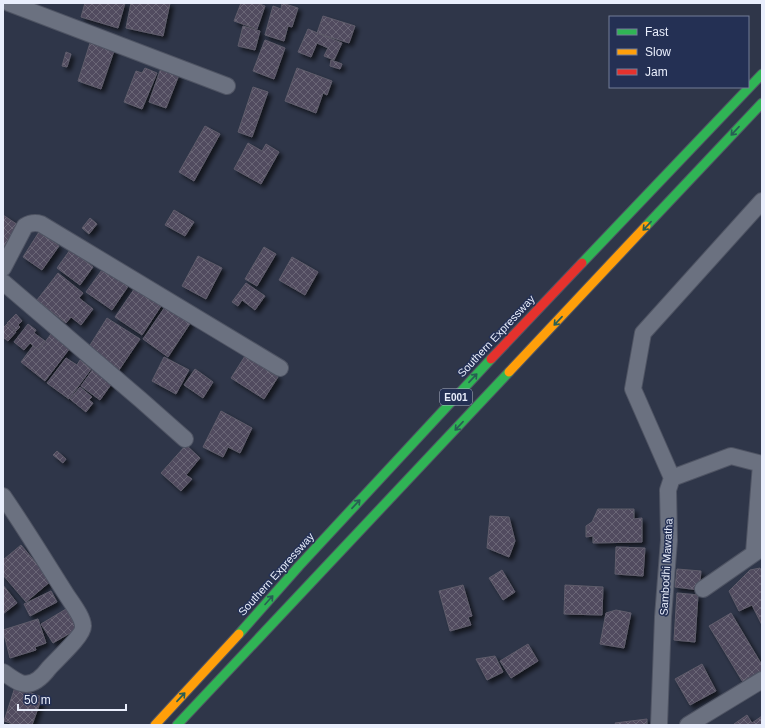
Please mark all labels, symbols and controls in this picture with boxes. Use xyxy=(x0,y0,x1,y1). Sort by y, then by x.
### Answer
legend xyxy=(609,16,749,88)
text: Fast xyxy=(645,25,669,39)
text: Slow xyxy=(645,45,671,59)
text: Jam xyxy=(645,65,668,79)
one-way arrow xyxy=(731,126,740,136)
one-way arrow xyxy=(642,221,651,231)
street label: Southern Expressway xyxy=(455,292,537,379)
one-way arrow xyxy=(553,316,562,326)
one-way arrow xyxy=(469,373,478,383)
road number: E001 xyxy=(440,389,472,405)
one-way arrow xyxy=(454,421,464,431)
one-way arrow xyxy=(352,499,361,509)
street label: Sambodhi Mawatha xyxy=(657,517,675,616)
street label: Southern Expressway xyxy=(236,530,317,618)
one-way arrow xyxy=(264,595,273,606)
scale bar xyxy=(18,686,126,712)
one-way arrow xyxy=(177,691,186,702)
text: 50 m xyxy=(24,693,51,707)

